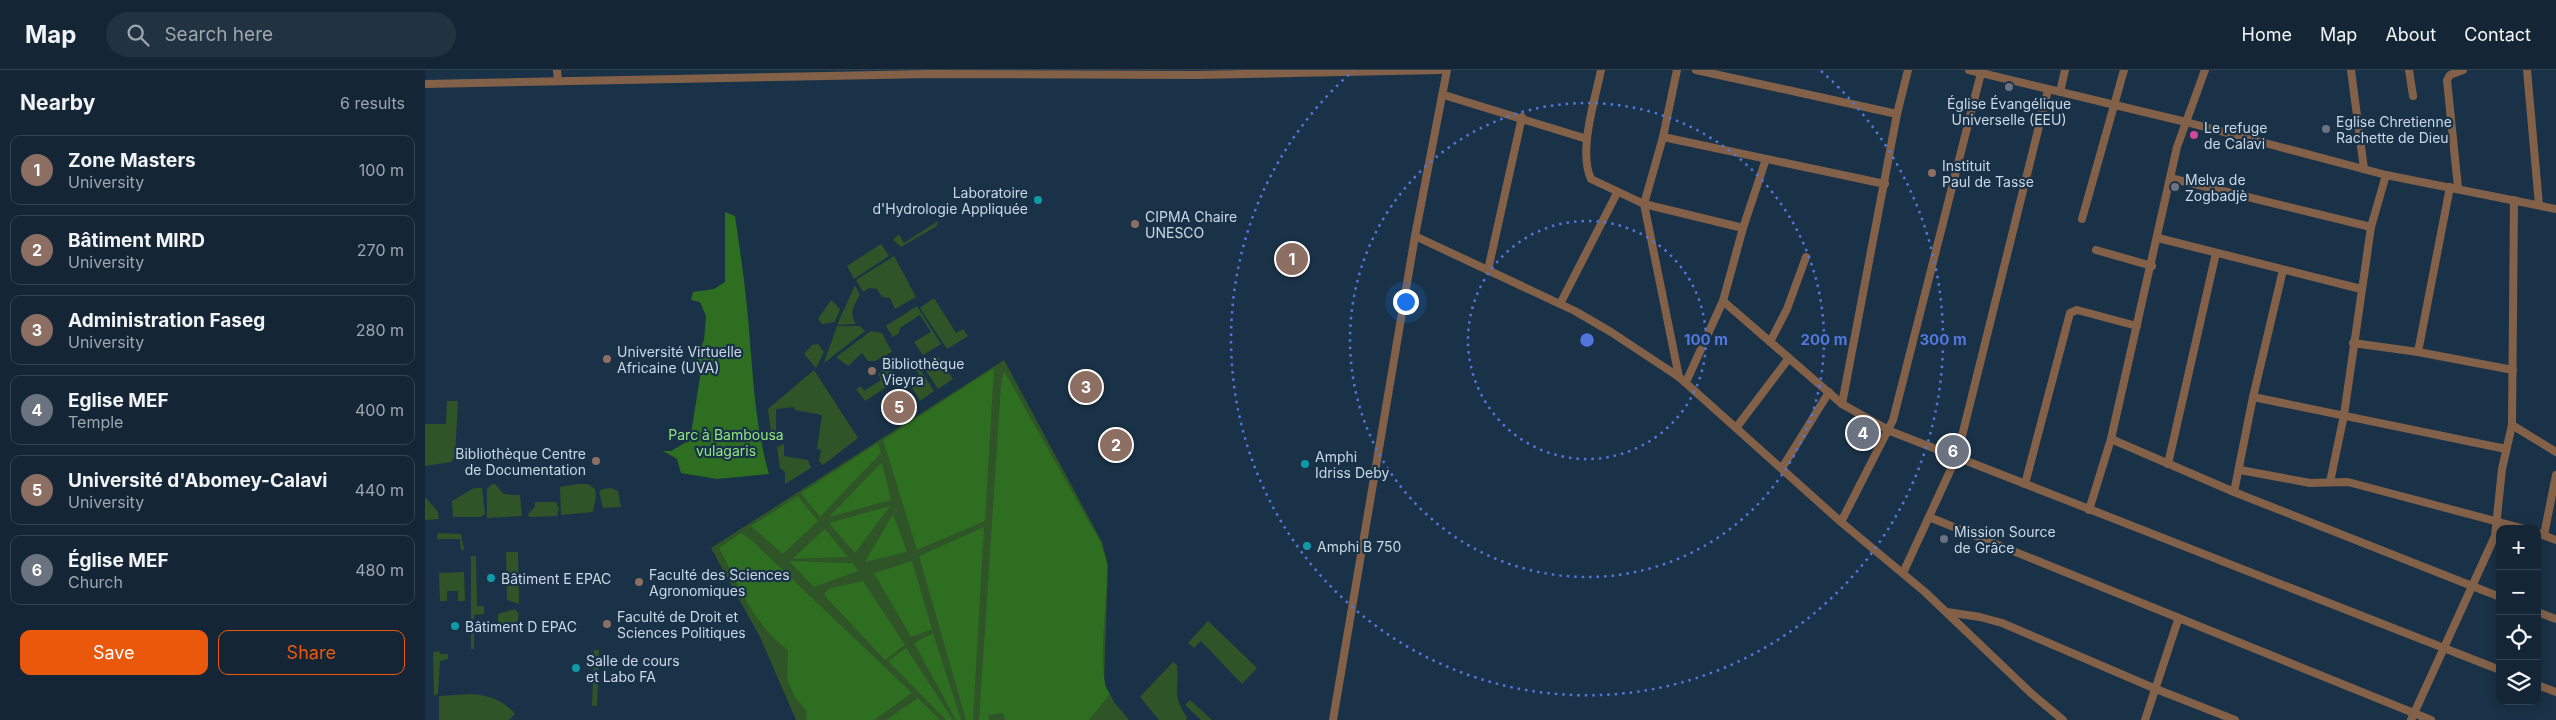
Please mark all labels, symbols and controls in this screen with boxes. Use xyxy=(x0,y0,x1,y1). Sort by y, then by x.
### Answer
search box xyxy=(106,12,456,57)
text: Map xyxy=(25,20,76,49)
icon: search xyxy=(124,21,152,49)
text: Search here xyxy=(164,23,273,46)
text: Home xyxy=(2242,24,2292,45)
text: Map xyxy=(2320,24,2357,45)
text: About xyxy=(2385,24,2436,45)
text: Contact xyxy=(2464,24,2531,45)
marker: Église Évangélique Universelle (EEU) xyxy=(2003,81,2015,93)
text: Nearby xyxy=(20,90,95,115)
text: 6 results xyxy=(340,93,405,113)
place label: Église Évangélique Universelle (EEU) xyxy=(1947,95,2071,128)
place label: Eglise Chretienne Rachette de Dieu xyxy=(2336,113,2452,146)
place label: Le refuge de Calavi xyxy=(2204,119,2267,152)
marker: Eglise Chretienne Rachette de Dieu xyxy=(2320,123,2332,135)
marker: Le refuge de Calavi xyxy=(2188,129,2200,141)
text: Zone Masters xyxy=(68,149,196,172)
place label: Instituit Paul de Tasse xyxy=(1942,157,2034,190)
text: 1 xyxy=(34,160,40,180)
text: 100 m xyxy=(359,160,404,180)
marker: Instituit Paul de Tasse xyxy=(1926,167,1938,179)
place label: Melva de Zogbadjè xyxy=(2185,171,2247,204)
text: University xyxy=(68,172,144,192)
marker: Melva de Zogbadjè xyxy=(2169,181,2181,193)
place label: Laboratoire d'Hydrologie Appliquée xyxy=(873,184,1028,217)
marker: Laboratoire d'Hydrologie Appliquée xyxy=(1032,194,1044,206)
place label: CIPMA Chaire UNESCO xyxy=(1145,208,1237,241)
marker: CIPMA Chaire UNESCO xyxy=(1129,218,1141,230)
text: Bâtiment MIRD xyxy=(68,229,205,252)
text: 2 xyxy=(32,240,42,260)
text: 270 m xyxy=(357,240,404,260)
pin: 1 xyxy=(1276,240,1308,278)
text: University xyxy=(68,252,144,272)
your location xyxy=(1393,289,1419,315)
text: Administration Faseg xyxy=(68,309,265,332)
text: 3 xyxy=(32,320,42,340)
text: 280 m xyxy=(356,320,404,340)
text: 100 m xyxy=(1684,330,1728,349)
text: 200 m xyxy=(1801,330,1847,349)
text: 300 m xyxy=(1919,330,1967,349)
centre of rings xyxy=(1578,331,1596,349)
text: University xyxy=(68,332,144,352)
place label: Université Virtuelle Africaine (UVA) xyxy=(617,343,742,376)
marker: Université Virtuelle Africaine (UVA) xyxy=(601,353,613,365)
place label: Bibliothèque Vieyra xyxy=(882,355,964,388)
marker: Bibliothèque Vieyra xyxy=(866,365,878,377)
pin: 3 xyxy=(1070,368,1102,406)
pin: 5 xyxy=(883,388,915,426)
text: Eglise MEF xyxy=(68,389,169,412)
text: 4 xyxy=(32,400,42,420)
text: 400 m xyxy=(355,400,404,420)
text: Temple xyxy=(68,412,123,432)
pin: 4 xyxy=(1847,414,1879,452)
park label: Parc à Bambousa vulagaris xyxy=(668,426,784,459)
pin: 2 xyxy=(1100,426,1132,464)
pin: 6 xyxy=(1937,432,1969,470)
place label: Bibliothèque Centre de Documentation xyxy=(455,445,586,478)
place label: Amphi Idriss Deby xyxy=(1315,448,1389,481)
marker: Bibliothèque Centre de Documentation xyxy=(590,455,602,467)
marker: Amphi Idriss Deby xyxy=(1299,458,1311,470)
text: Université d'Abomey-Calavi xyxy=(68,469,327,492)
text: 5 xyxy=(32,480,42,500)
text: 440 m xyxy=(355,480,404,500)
text: University xyxy=(68,492,144,512)
place label: Mission Source de Grâce xyxy=(1954,523,2056,556)
map controls xyxy=(2496,525,2541,705)
button: + xyxy=(2496,525,2541,570)
marker: Mission Source de Grâce xyxy=(1938,533,1950,545)
place label: Amphi B 750 xyxy=(1317,538,1401,555)
marker: Amphi B 750 xyxy=(1301,540,1313,552)
text: Église MEF xyxy=(68,549,169,572)
text: 6 xyxy=(32,560,42,580)
text: 480 m xyxy=(355,560,404,580)
place label: Faculté des Sciences Agronomiques xyxy=(649,566,790,599)
place label: Bâtiment E EPAC xyxy=(501,570,611,587)
button: − xyxy=(2496,570,2541,615)
text: Church xyxy=(68,572,123,592)
marker: Bâtiment E EPAC xyxy=(485,572,497,584)
marker: Faculté des Sciences Agronomiques xyxy=(633,576,645,588)
place label: Faculté de Droit et Sciences Politiques xyxy=(617,608,746,641)
button: locate xyxy=(2496,615,2541,660)
place label: Bâtiment D EPAC xyxy=(465,618,577,635)
marker: Faculté de Droit et Sciences Politiques xyxy=(601,618,613,630)
marker: Bâtiment D EPAC xyxy=(449,620,461,632)
button: Save xyxy=(20,630,208,675)
button: Share xyxy=(218,630,405,675)
place label: Salle de cours et Labo FA xyxy=(586,652,680,685)
button: layers xyxy=(2496,660,2541,705)
marker: Salle de cours et Labo FA xyxy=(570,662,582,674)

